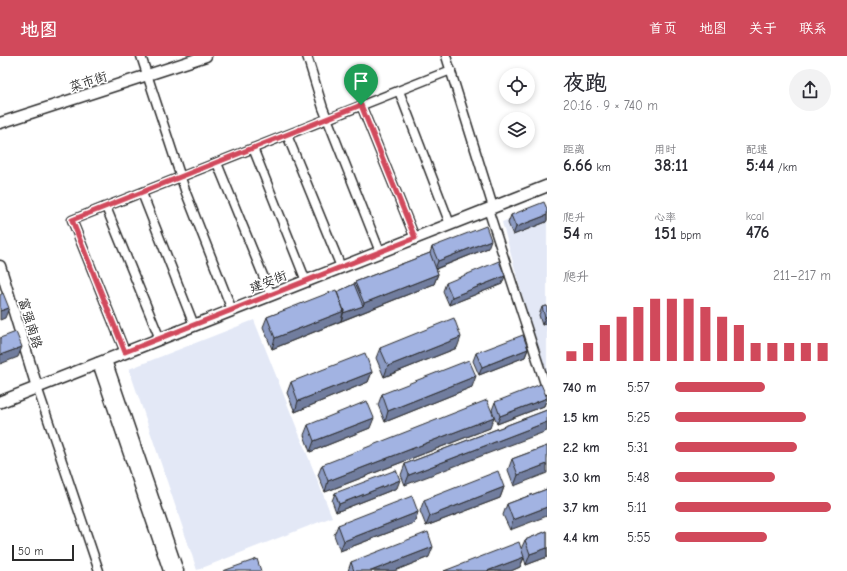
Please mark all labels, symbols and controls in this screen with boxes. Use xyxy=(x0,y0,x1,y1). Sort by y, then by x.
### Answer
text: 地图 xyxy=(20,19,58,41)
text: 首页 xyxy=(649,20,677,37)
text: 地图 xyxy=(699,20,727,37)
text: 关于 xyxy=(749,20,777,37)
text: 联系 xyxy=(799,20,827,37)
pin xyxy=(344,64,378,105)
street label: 菜市街 xyxy=(67,68,109,95)
map controls xyxy=(499,68,535,148)
button: locate xyxy=(499,68,535,104)
button: share xyxy=(789,69,831,111)
icon: arrive xyxy=(350,70,372,92)
text: 夜跑 xyxy=(563,70,607,96)
text: 20:16 · 9 × 740 m xyxy=(563,98,658,113)
button: layers xyxy=(499,112,535,148)
text: 距离 xyxy=(563,143,585,156)
text: 用时 xyxy=(654,143,676,156)
text: 配速 xyxy=(746,143,768,156)
text: 6.66 xyxy=(563,156,593,175)
text: 38:11 xyxy=(654,156,688,175)
text: 5:44 xyxy=(746,156,774,175)
text: km xyxy=(593,161,611,174)
text: /km xyxy=(774,161,797,174)
text: kcal xyxy=(746,210,764,223)
text: 爬升 xyxy=(563,211,585,224)
text: 心率 xyxy=(654,211,676,224)
text: 476 xyxy=(746,223,769,242)
text: 54 xyxy=(563,224,580,243)
text: 151 xyxy=(654,224,677,243)
text: m xyxy=(580,229,593,242)
text: bpm xyxy=(677,229,701,242)
street label: 建安街 xyxy=(247,267,289,295)
text: 211–217 m xyxy=(773,268,831,283)
text: 爬升 xyxy=(563,269,589,284)
street label: 富强南路 xyxy=(16,296,45,350)
text: 740 m xyxy=(563,380,596,395)
text: 5:57 xyxy=(627,380,650,395)
text: 1.5 km xyxy=(563,410,599,425)
text: 5:25 xyxy=(627,410,650,425)
text: 2.2 km xyxy=(563,440,600,455)
text: 5:31 xyxy=(627,440,648,455)
text: 3.0 km xyxy=(563,470,601,485)
text: 5:48 xyxy=(627,470,649,485)
text: 3.7 km xyxy=(563,500,599,515)
text: 5:11 xyxy=(627,500,647,515)
text: 4.4 km xyxy=(563,530,599,545)
text: 5:55 xyxy=(627,530,651,545)
scale bar xyxy=(12,543,74,562)
text: 50 m xyxy=(18,545,43,558)

